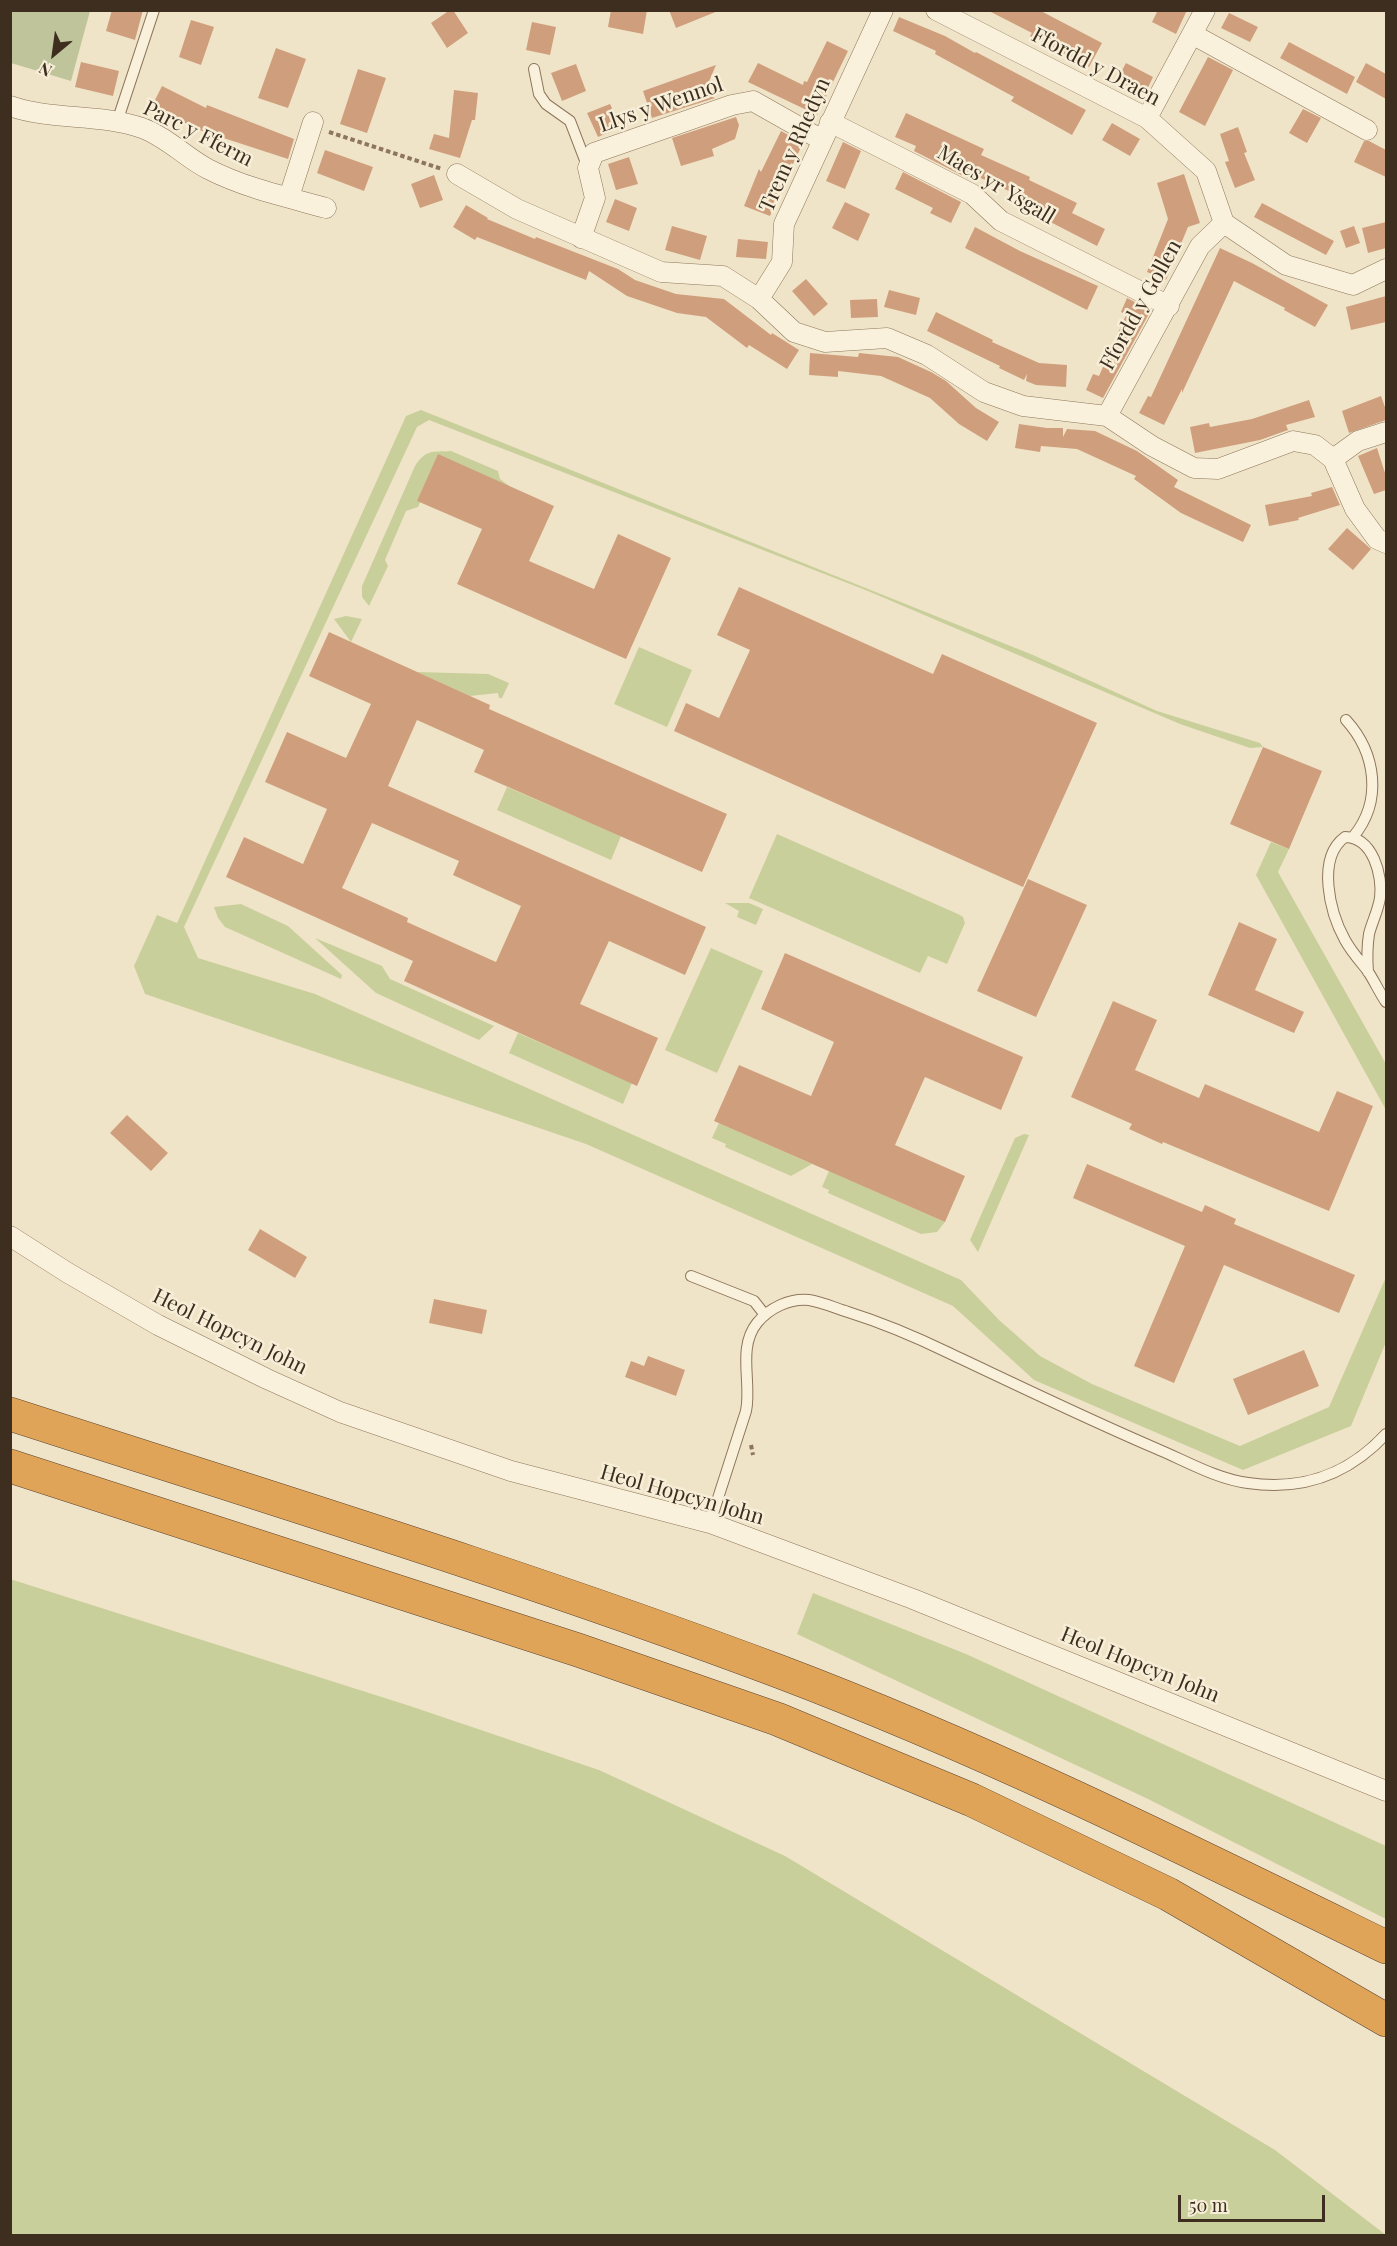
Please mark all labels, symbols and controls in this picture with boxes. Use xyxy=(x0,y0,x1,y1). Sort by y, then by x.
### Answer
street label: Ffordd y Draen xyxy=(1027,23,1165,111)
north arrow xyxy=(24,24,84,84)
text: N xyxy=(35,58,55,82)
street label: Llys y Wennol xyxy=(596,72,726,138)
street label: Trem y Rhedyn xyxy=(754,74,836,216)
street label: Parc y Fferm xyxy=(139,96,257,172)
street label: Maes yr Ysgall xyxy=(933,140,1059,230)
street label: Ffordd y Gollen xyxy=(1095,235,1187,375)
street label: Heol Hopcyn John xyxy=(148,1284,312,1380)
street label: Heol Hopcyn John xyxy=(597,1460,767,1530)
street label: Heol Hopcyn John xyxy=(1057,1622,1223,1708)
scale bar xyxy=(1181,2183,1328,2221)
text: 50 m xyxy=(1189,2193,1228,2217)

